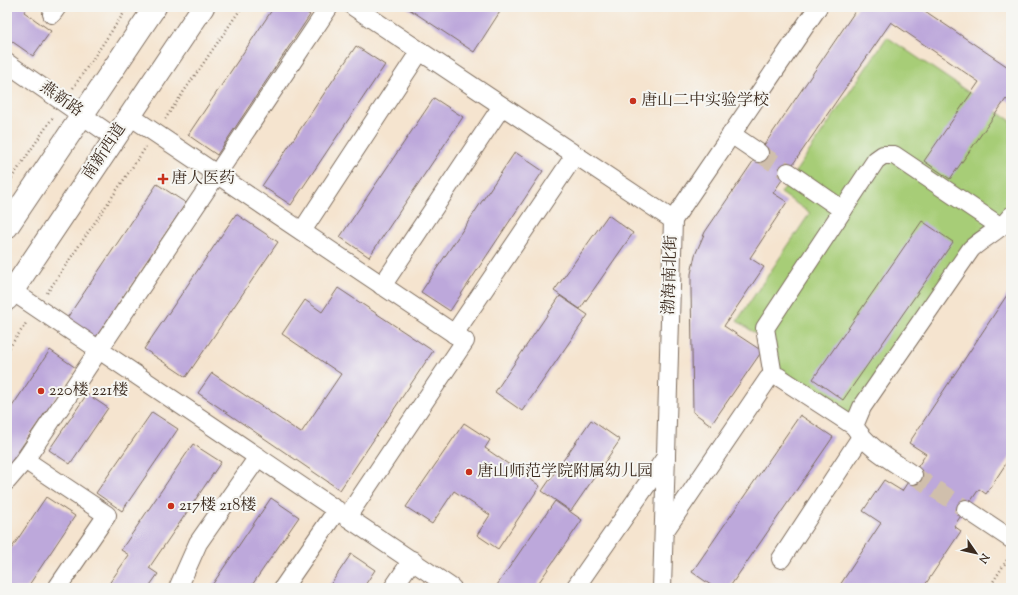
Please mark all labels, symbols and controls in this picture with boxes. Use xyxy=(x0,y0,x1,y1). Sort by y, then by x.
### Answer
street label: 燕新路 xyxy=(35,77,87,123)
place label: 唐山二中实验学校 xyxy=(641,90,769,113)
marker: 唐山二中实验学校 xyxy=(628,96,638,106)
street label: 南新西道 xyxy=(78,119,132,185)
place label: 唐人医药 xyxy=(171,168,235,191)
marker: 唐人医药 xyxy=(158,174,168,184)
street label: 渤海南北街 xyxy=(658,235,684,315)
place label: 220楼 221楼 xyxy=(49,380,128,403)
marker: 220楼 221楼 xyxy=(36,386,46,396)
place label: 唐山师范学院附属幼儿园 xyxy=(477,461,653,484)
marker: 唐山师范学院附属幼儿园 xyxy=(464,467,474,477)
place label: 217楼 218楼 xyxy=(179,495,256,518)
marker: 217楼 218楼 xyxy=(166,501,176,511)
north arrow xyxy=(956,533,996,573)
text: N xyxy=(974,549,993,566)

